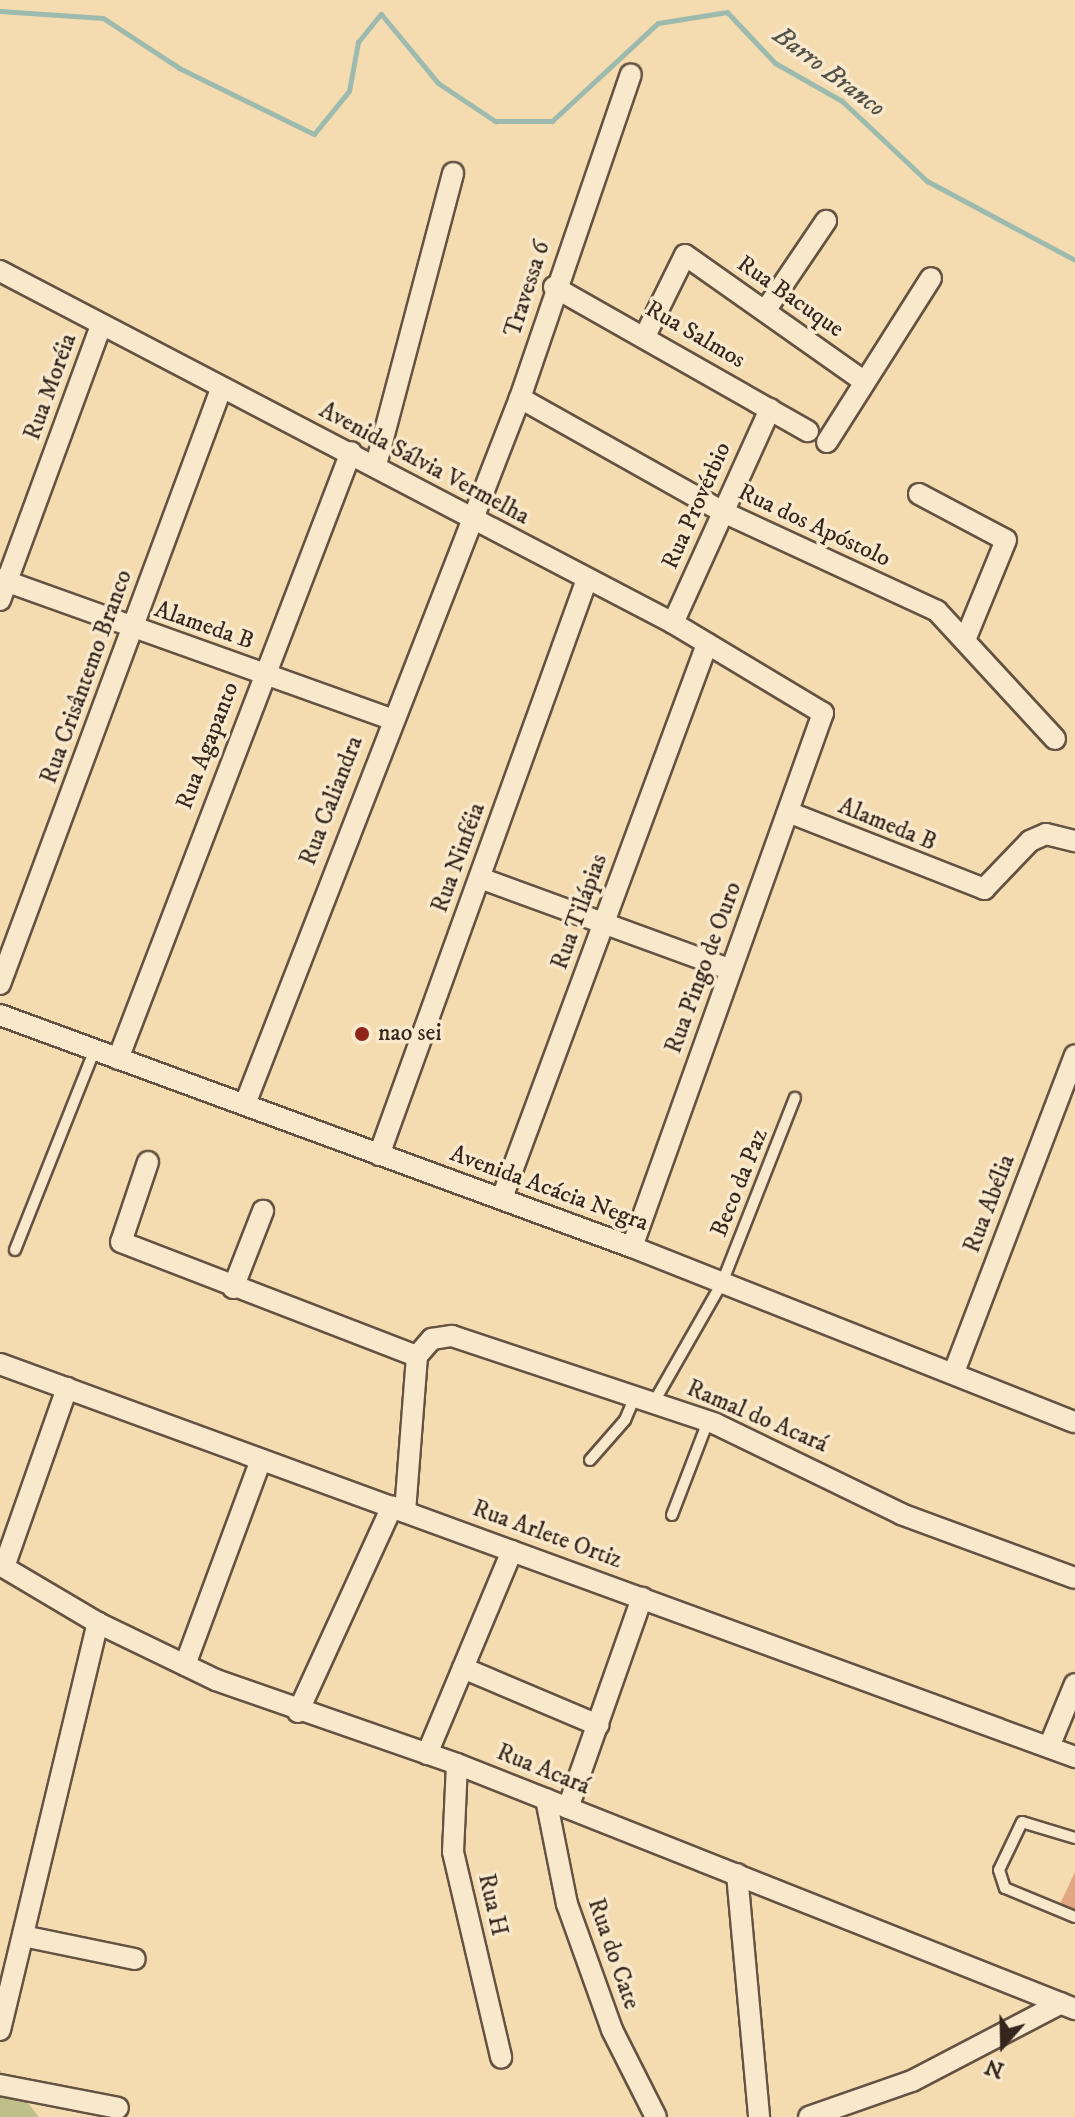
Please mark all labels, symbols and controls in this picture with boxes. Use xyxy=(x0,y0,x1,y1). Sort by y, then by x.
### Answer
water label: Barro Branco xyxy=(767,20,891,124)
street label: Travessa 6 xyxy=(499,237,557,341)
street label: Rua Bacuque xyxy=(731,250,849,344)
street label: Rua Salmos xyxy=(640,295,750,375)
street label: Rua Moréia xyxy=(18,330,84,444)
street label: Avenida Sálvia Vermelha xyxy=(314,396,534,532)
street label: Rua Provérbio xyxy=(656,438,738,574)
street label: Rua dos Apóstolo xyxy=(733,478,895,574)
street label: Rua Crisântemo Branco xyxy=(35,566,139,788)
street label: Alameda B xyxy=(151,596,257,656)
street label: Rua Agapanto xyxy=(171,678,245,814)
street label: Rua Caliandra xyxy=(294,732,370,870)
street label: Alameda B xyxy=(834,792,940,858)
street label: Rua Ninféia xyxy=(426,799,492,917)
street label: Rua Tilápias xyxy=(546,850,614,974)
street label: Rua Pingo de Ouro xyxy=(660,878,748,1058)
place label: nao sei xyxy=(378,1020,442,1048)
marker: nao sei xyxy=(353,1025,371,1043)
street label: Beco da Paz xyxy=(705,1125,775,1241)
street label: Avenida Acácia Negra xyxy=(446,1140,652,1238)
street label: Rua Abélia xyxy=(958,1151,1022,1257)
street label: Ramal do Acará xyxy=(682,1374,832,1460)
street label: Rua Arlete Ortiz xyxy=(468,1495,626,1575)
street label: Rua Acará xyxy=(492,1738,594,1802)
street label: Rua H xyxy=(471,1871,513,1939)
street label: Rua do Cate xyxy=(581,1895,645,2013)
north arrow xyxy=(963,2005,1043,2085)
text: N xyxy=(982,2052,1008,2084)

